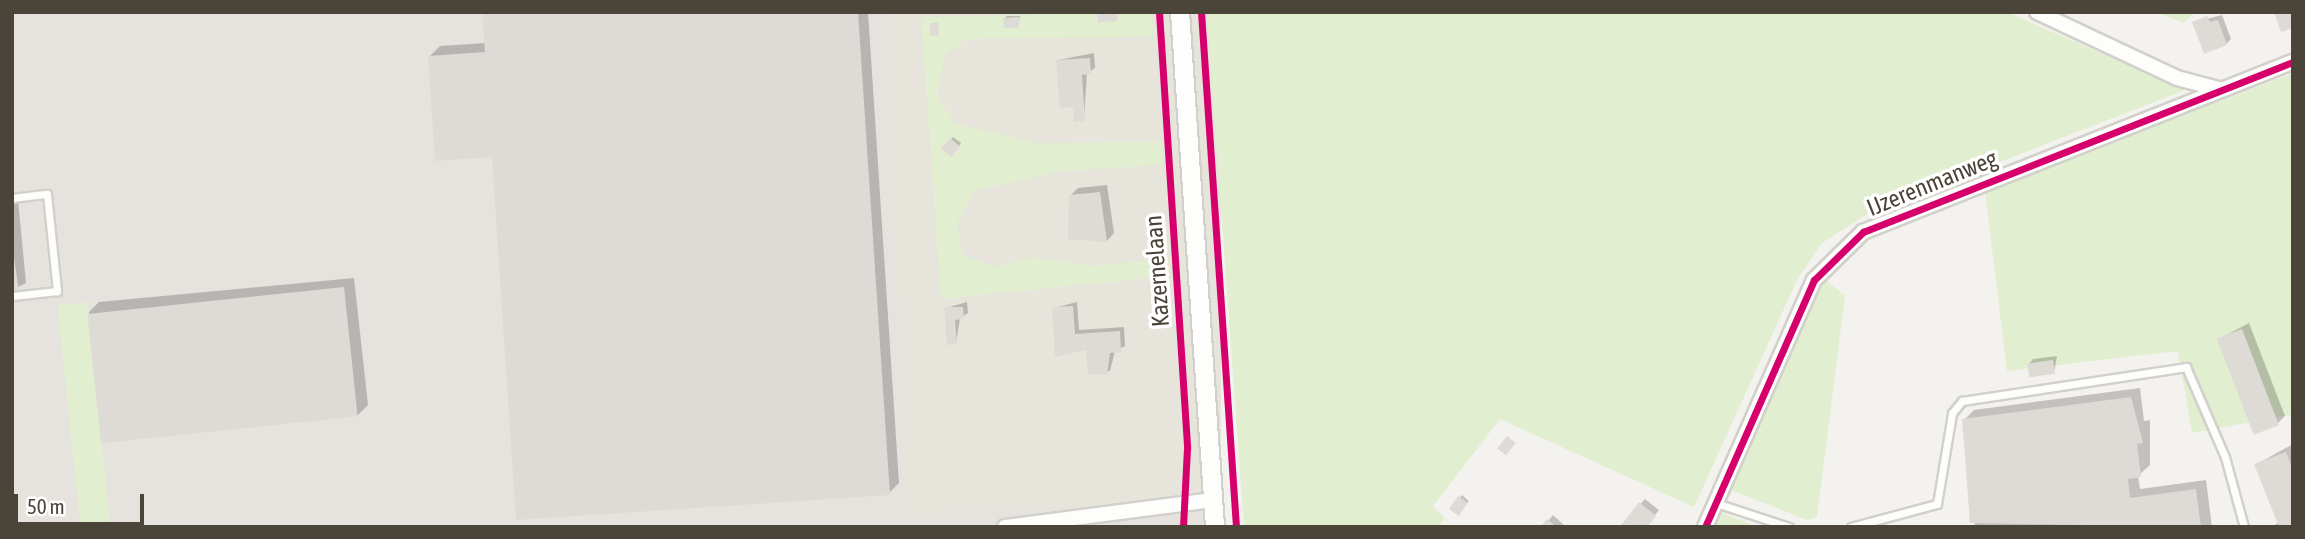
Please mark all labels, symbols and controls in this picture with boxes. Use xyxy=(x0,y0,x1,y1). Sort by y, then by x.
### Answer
street label: IJzerenmanweg xyxy=(1863,144,2001,222)
street label: Kazernelaan xyxy=(1139,214,1175,328)
scale bar xyxy=(18,480,147,524)
text: 50 m xyxy=(27,494,65,518)

